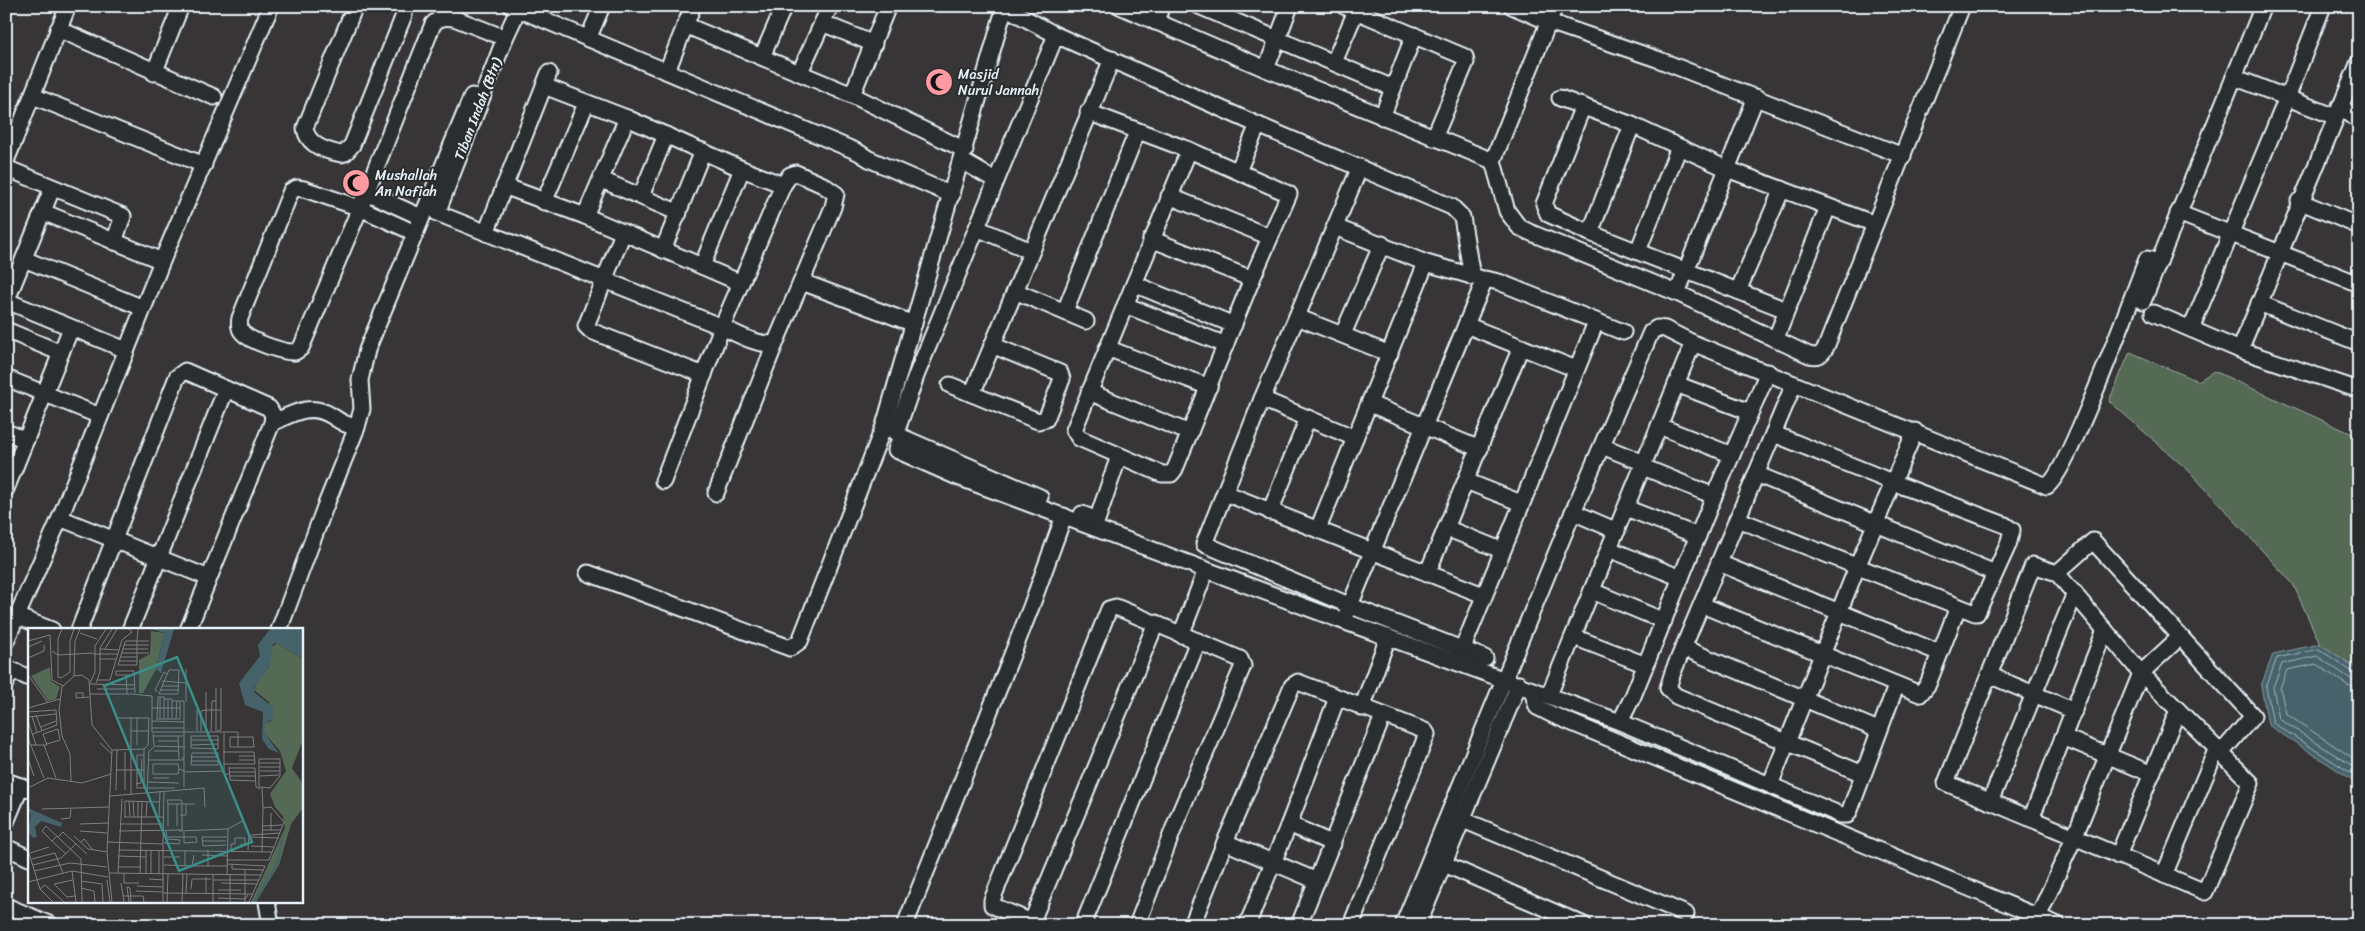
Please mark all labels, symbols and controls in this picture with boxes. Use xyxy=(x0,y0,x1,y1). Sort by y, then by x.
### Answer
street label: Tiban Indah (Btn) xyxy=(447,53,509,164)
place label: Masjid Nurul Jannah xyxy=(958,62,1039,103)
mosque icon: Masjid Nurul Jannah xyxy=(924,67,954,97)
place label: Mushallah An Nafiah xyxy=(374,163,437,204)
mosque icon: Mushallah An Nafiah xyxy=(341,168,371,198)
inset map xyxy=(28,628,302,904)

